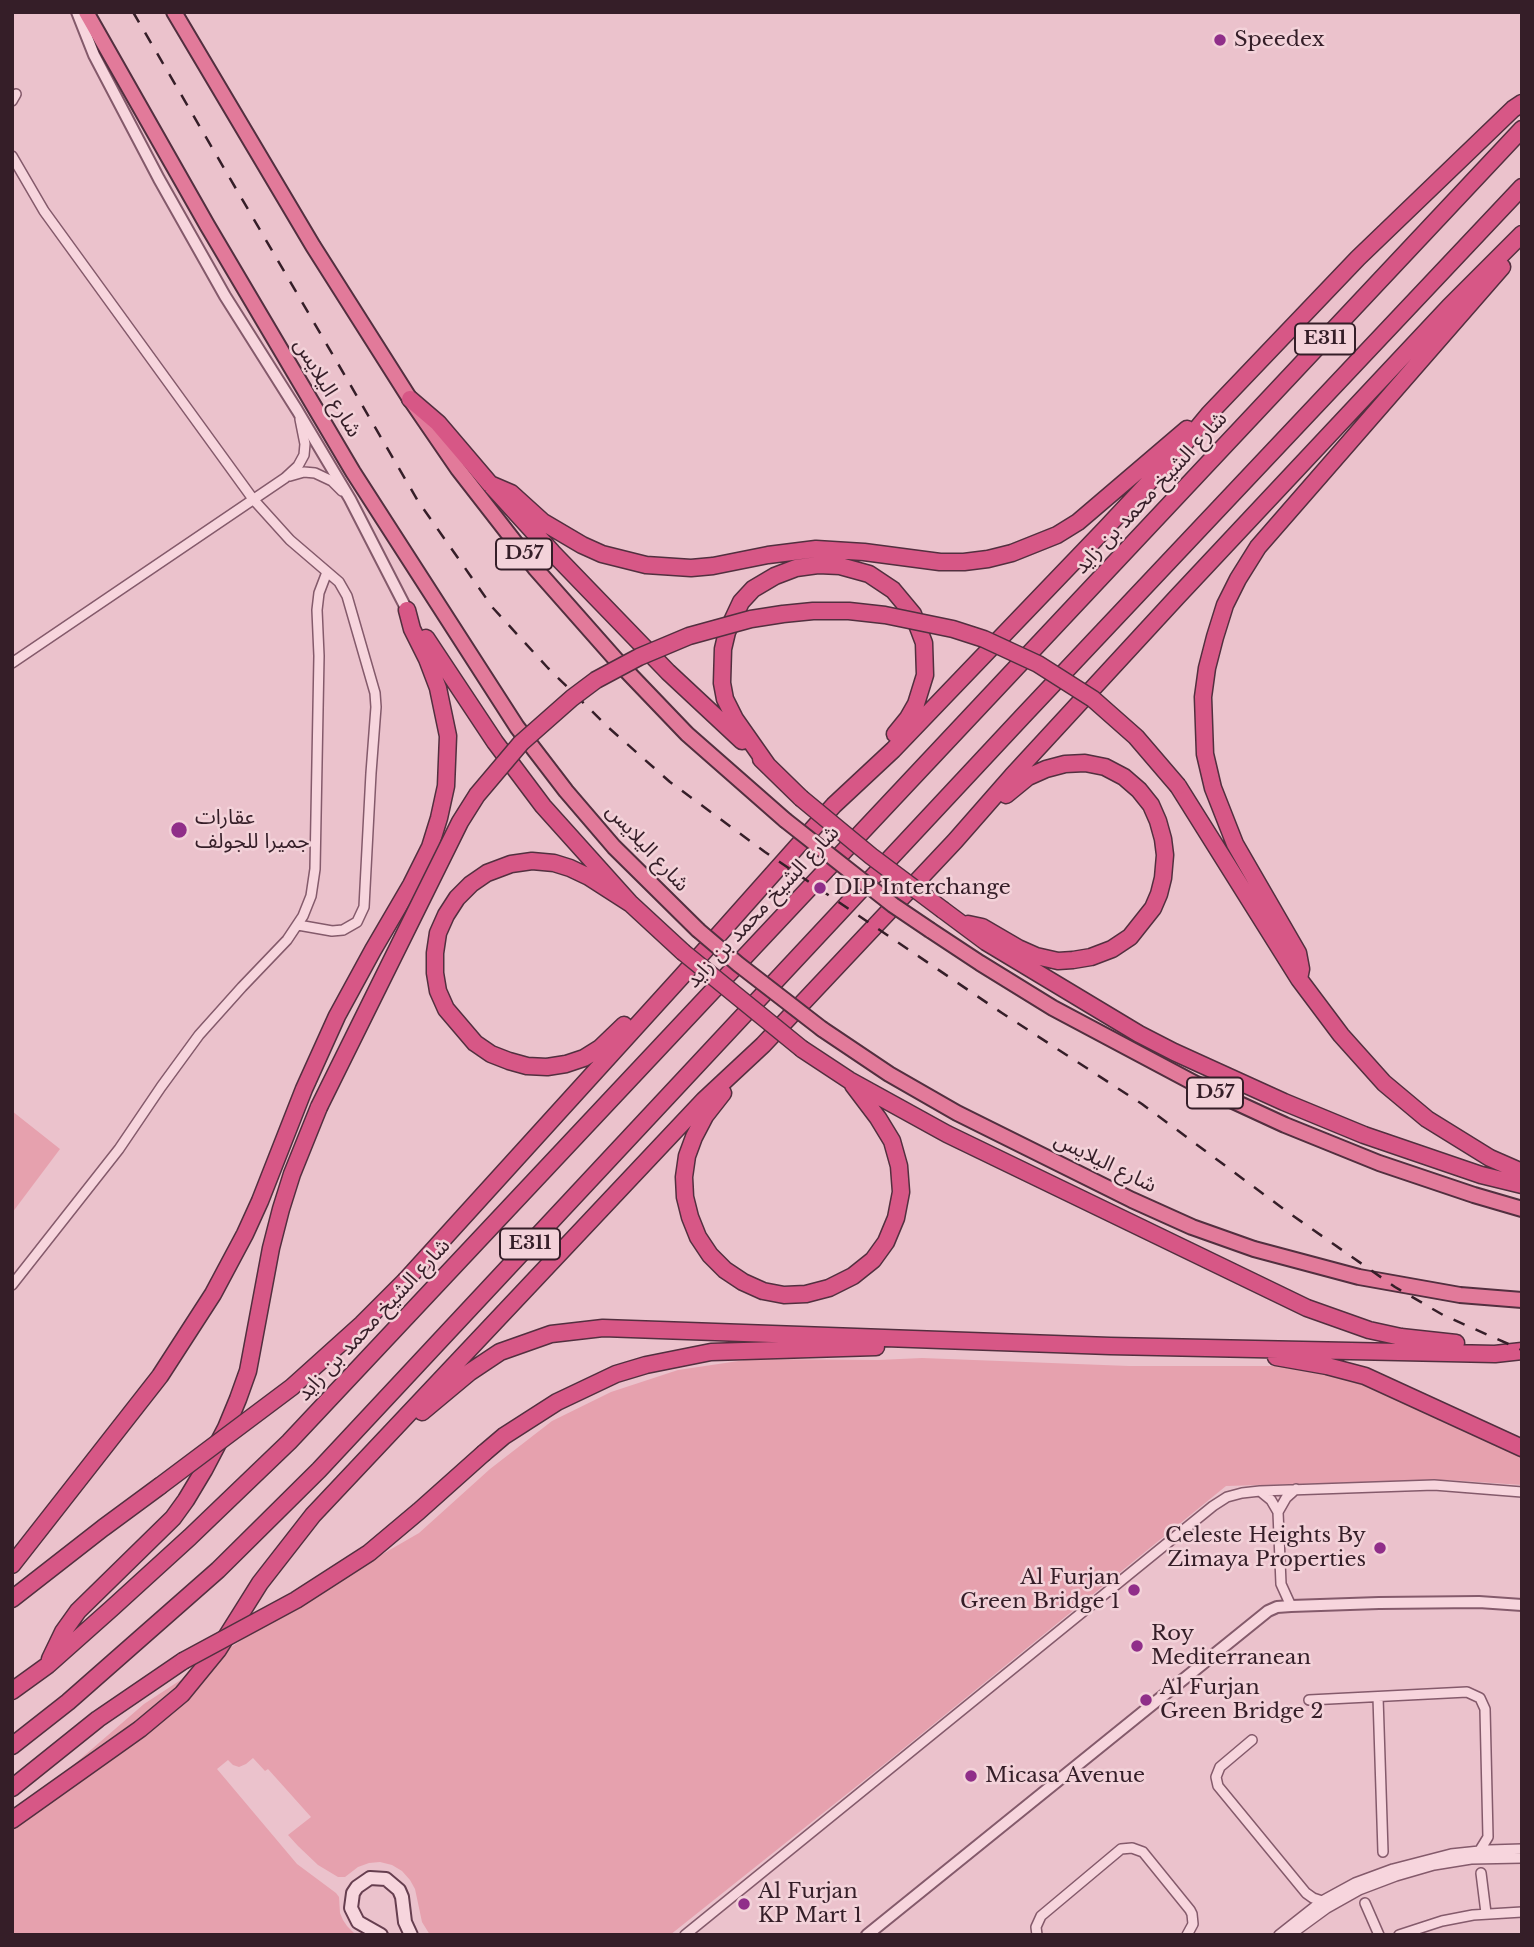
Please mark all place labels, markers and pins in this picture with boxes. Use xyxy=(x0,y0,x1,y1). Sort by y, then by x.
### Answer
place label: Speedex xyxy=(1234,27,1325,53)
marker: Speedex xyxy=(1212,32,1228,48)
place label: عقارات جميرا للجولف xyxy=(195,805,310,855)
marker: عقارات جميرا للجولف xyxy=(169,820,189,840)
place label: DIP Interchange xyxy=(834,875,1011,901)
marker: DIP Interchange xyxy=(812,880,828,896)
place label: Celeste Heights By Zimaya Properties xyxy=(1165,1523,1366,1573)
marker: Celeste Heights By Zimaya Properties xyxy=(1372,1540,1388,1556)
place label: Al Furjan Green Bridge 1 xyxy=(960,1565,1120,1615)
marker: Al Furjan Green Bridge 1 xyxy=(1126,1582,1142,1598)
place label: Roy Mediterranean xyxy=(1151,1621,1311,1671)
marker: Roy Mediterranean xyxy=(1129,1638,1145,1654)
place label: Al Furjan Green Bridge 2 xyxy=(1160,1675,1324,1725)
marker: Al Furjan Green Bridge 2 xyxy=(1138,1692,1154,1708)
place label: Micasa Avenue xyxy=(985,1763,1145,1789)
marker: Micasa Avenue xyxy=(963,1768,979,1784)
place label: Al Furjan KP Mart 1 xyxy=(758,1879,863,1929)
marker: Al Furjan KP Mart 1 xyxy=(736,1896,752,1912)

